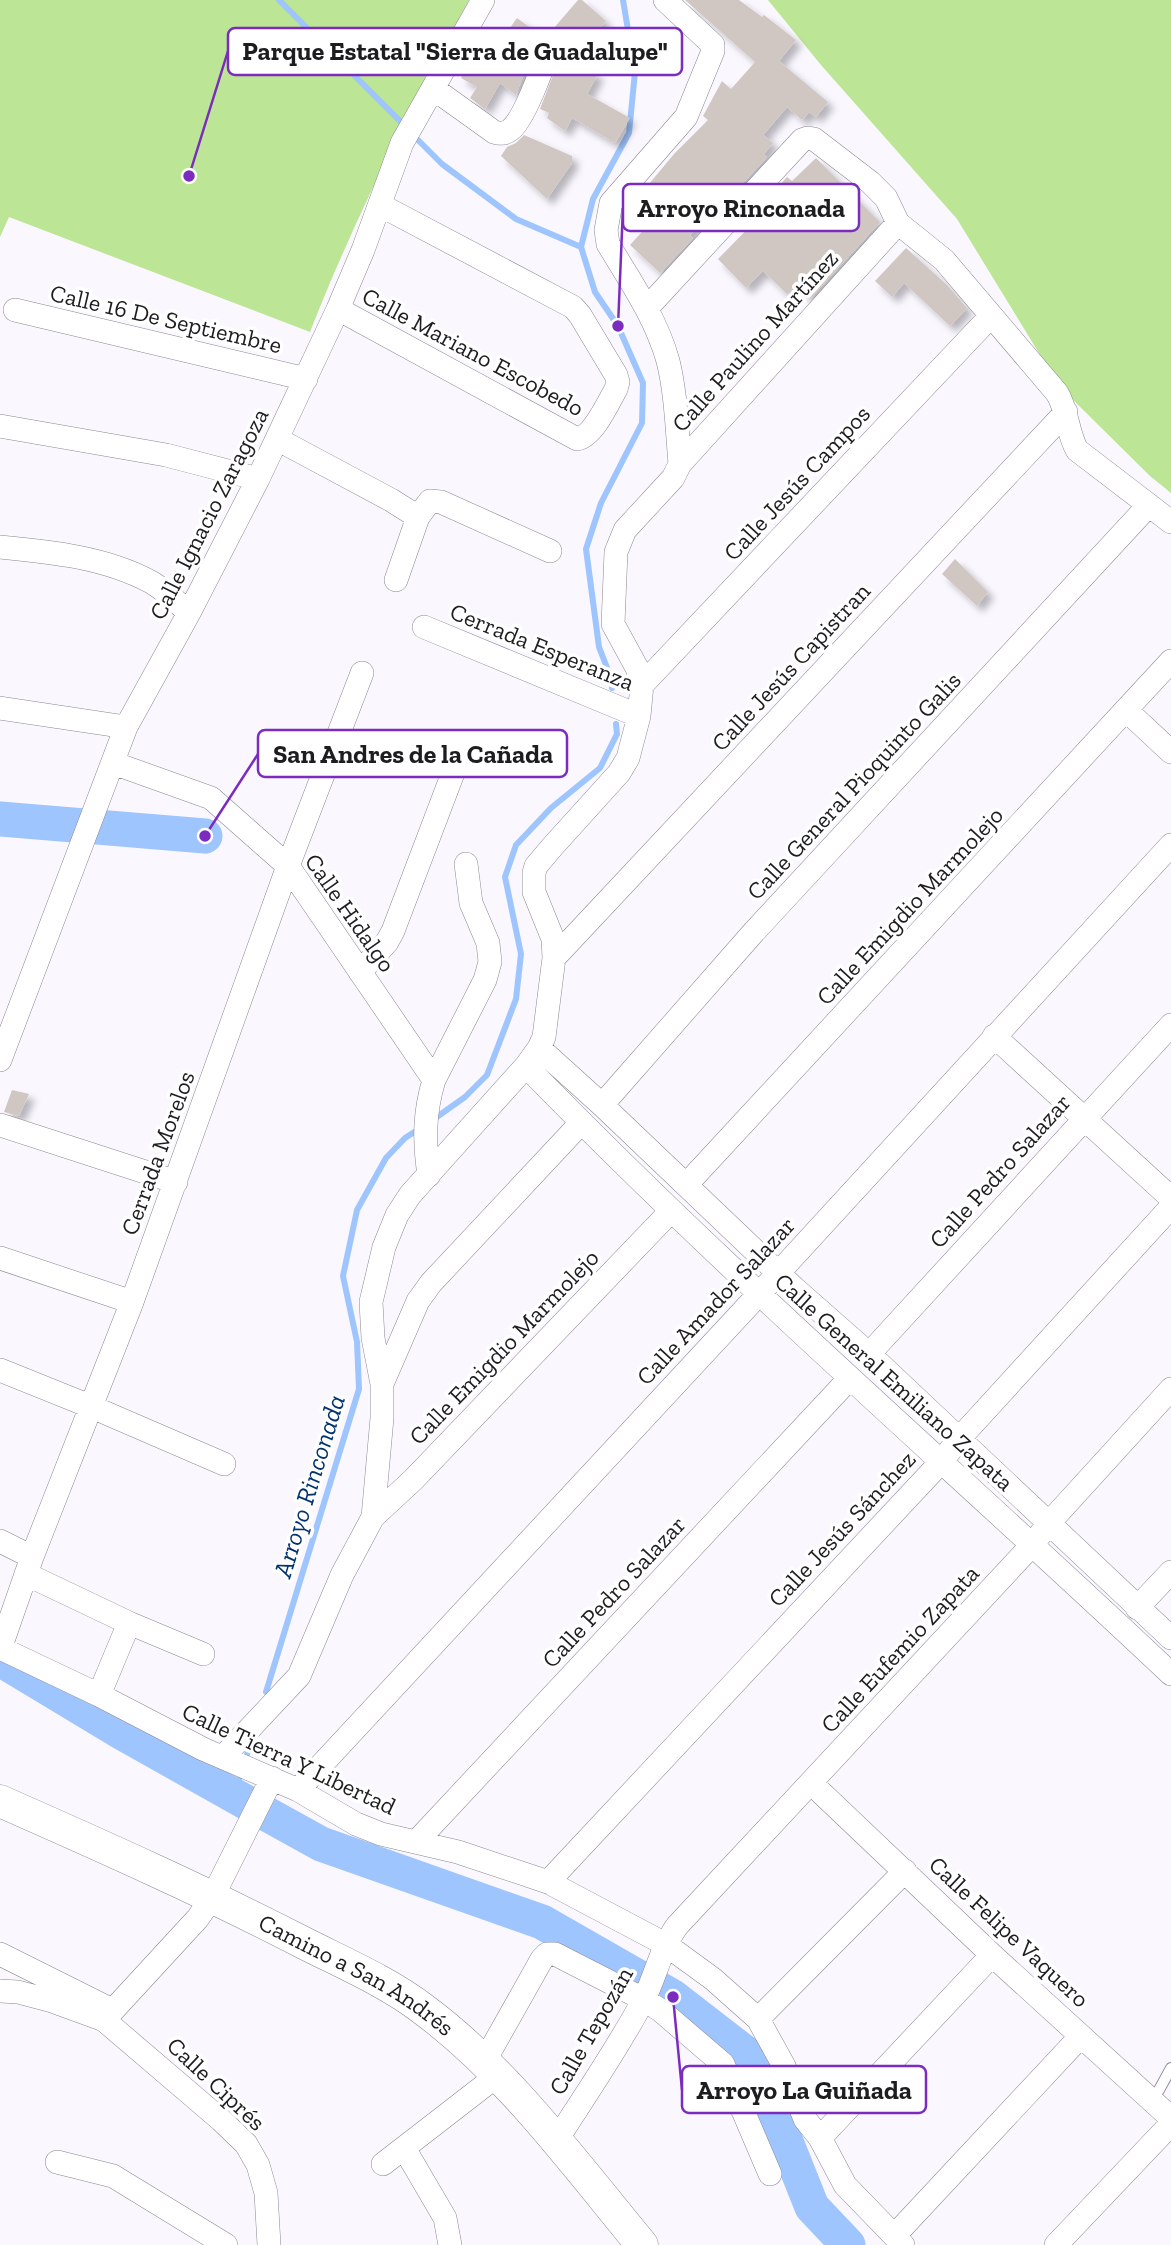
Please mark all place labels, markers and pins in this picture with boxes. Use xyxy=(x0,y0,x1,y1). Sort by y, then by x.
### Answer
callout: Parque Estatal "Sierra de Guadalupe" xyxy=(228,28,682,75)
callout: Arroyo Rinconada xyxy=(623,184,859,231)
callout: San Andres de la Cañada xyxy=(258,730,567,777)
callout: Arroyo La Guiñada xyxy=(682,2066,926,2113)

